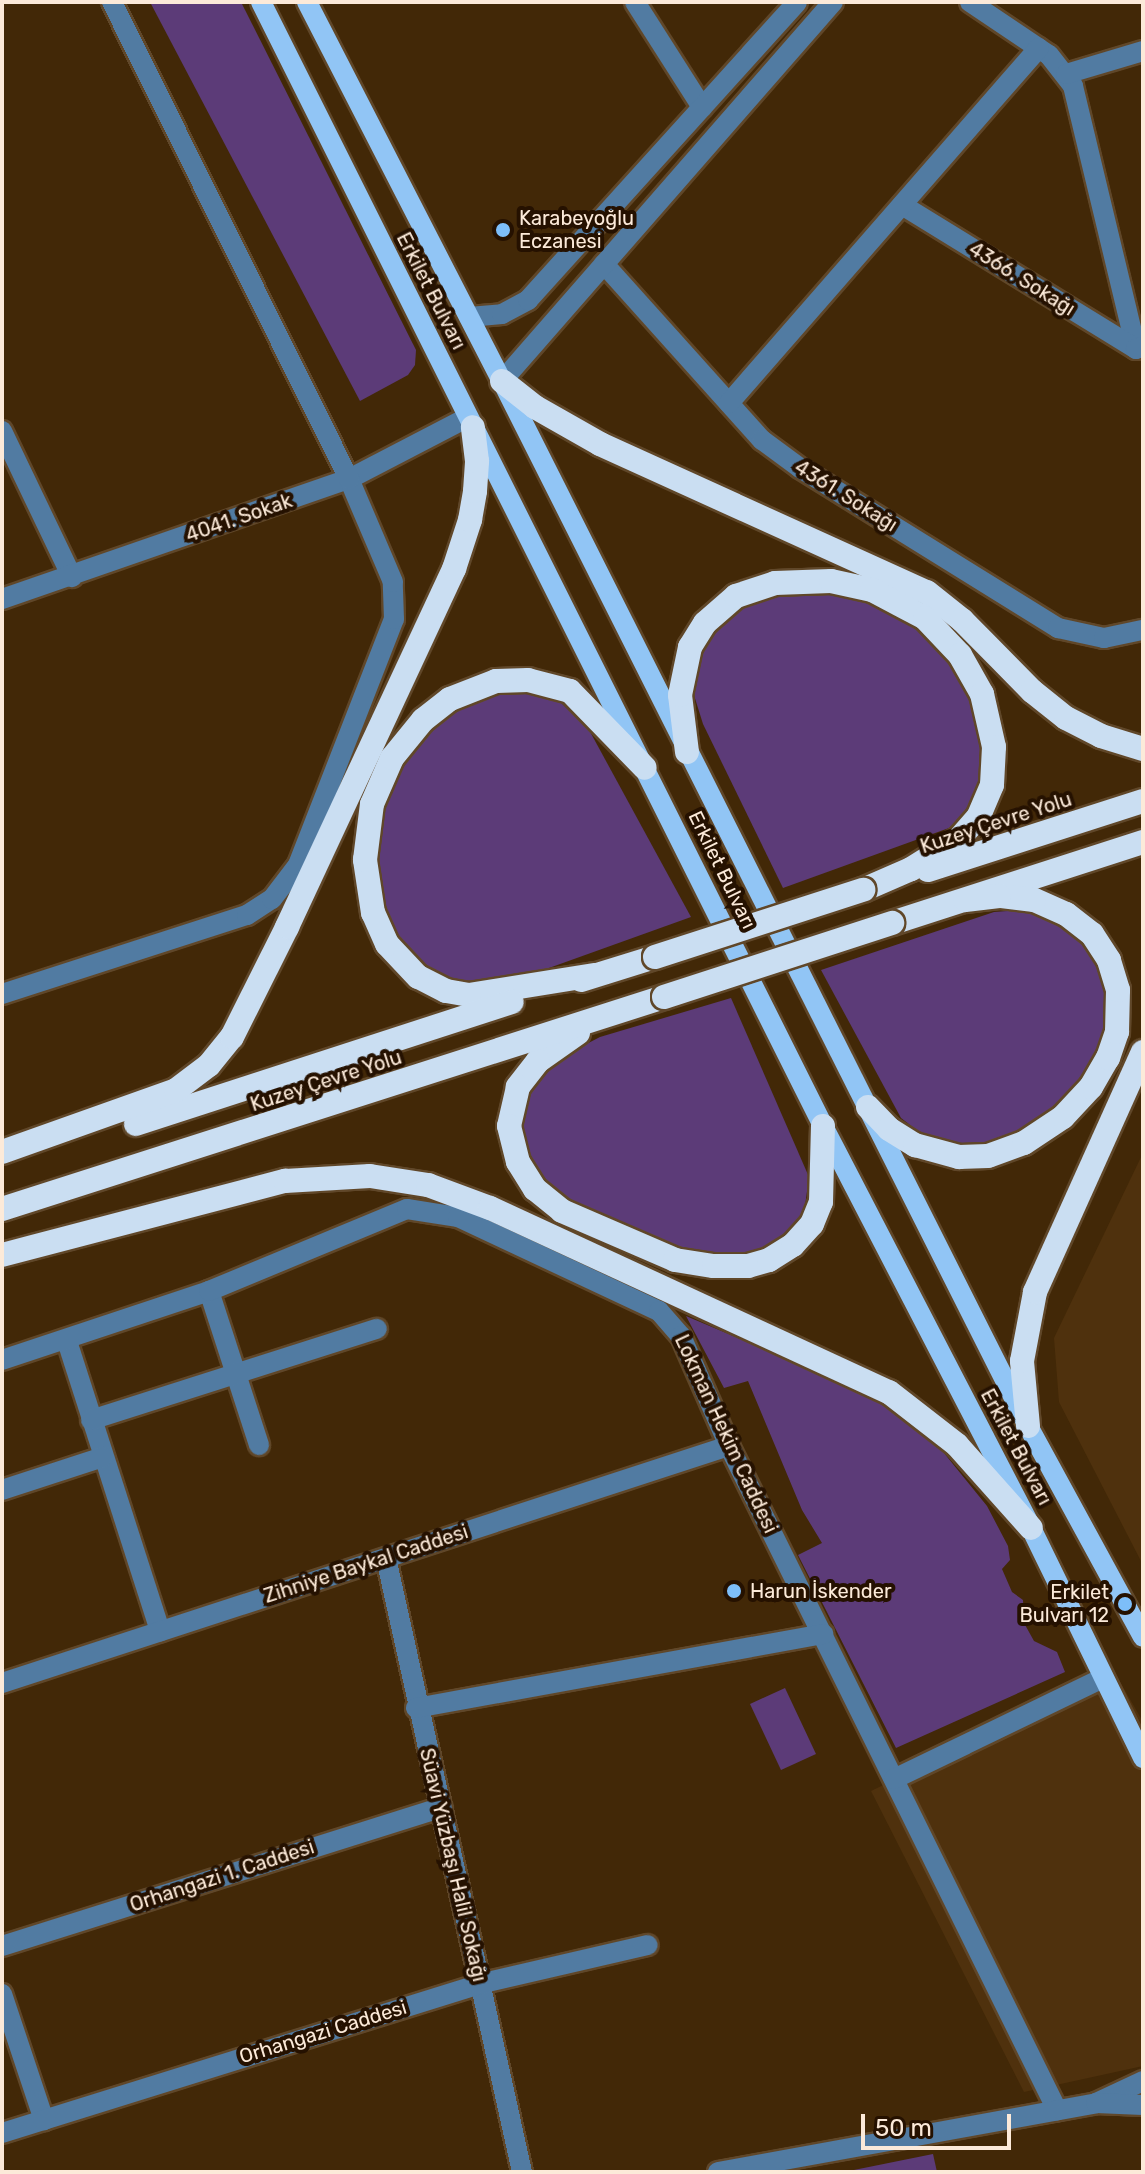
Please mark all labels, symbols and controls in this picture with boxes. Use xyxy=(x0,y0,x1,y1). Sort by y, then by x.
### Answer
place label: Karabeyoğlu Eczanesi xyxy=(519,206,634,253)
marker: Karabeyoğlu Eczanesi xyxy=(494,221,512,239)
street label: Erkilet Bulvarı xyxy=(391,229,471,353)
street label: 4366. Sokağı xyxy=(965,237,1079,321)
street label: 4361. Sokağı xyxy=(790,455,902,537)
street label: 4041. Sokak xyxy=(183,489,295,547)
street label: Kuzey Çevre Yolu xyxy=(917,787,1075,859)
street label: Erkilet Bulvarı xyxy=(683,807,761,933)
street label: Kuzey Çevre Yolu xyxy=(247,1045,405,1117)
street label: Lokman Hekim Caddesi xyxy=(669,1331,783,1537)
street label: Erkilet Bulvarı xyxy=(975,1385,1057,1509)
street label: Zihniye Baykal Caddesi xyxy=(261,1520,471,1608)
place label: Harun İskender xyxy=(750,1579,891,1603)
place label: Erkilet Bulvarı 12 xyxy=(1019,1580,1109,1627)
marker: Harun İskender xyxy=(725,1582,743,1600)
marker: Erkilet Bulvarı 12 xyxy=(1116,1595,1134,1613)
street label: Süavi Yüzbaşı Halil Sokağı xyxy=(414,1746,492,1984)
street label: Orhangazi 1. Caddesi xyxy=(127,1835,317,1917)
street label: Orhangazi Caddesi xyxy=(236,1995,410,2069)
scale bar xyxy=(865,2098,1015,2148)
text: 50 m xyxy=(875,2114,932,2142)

